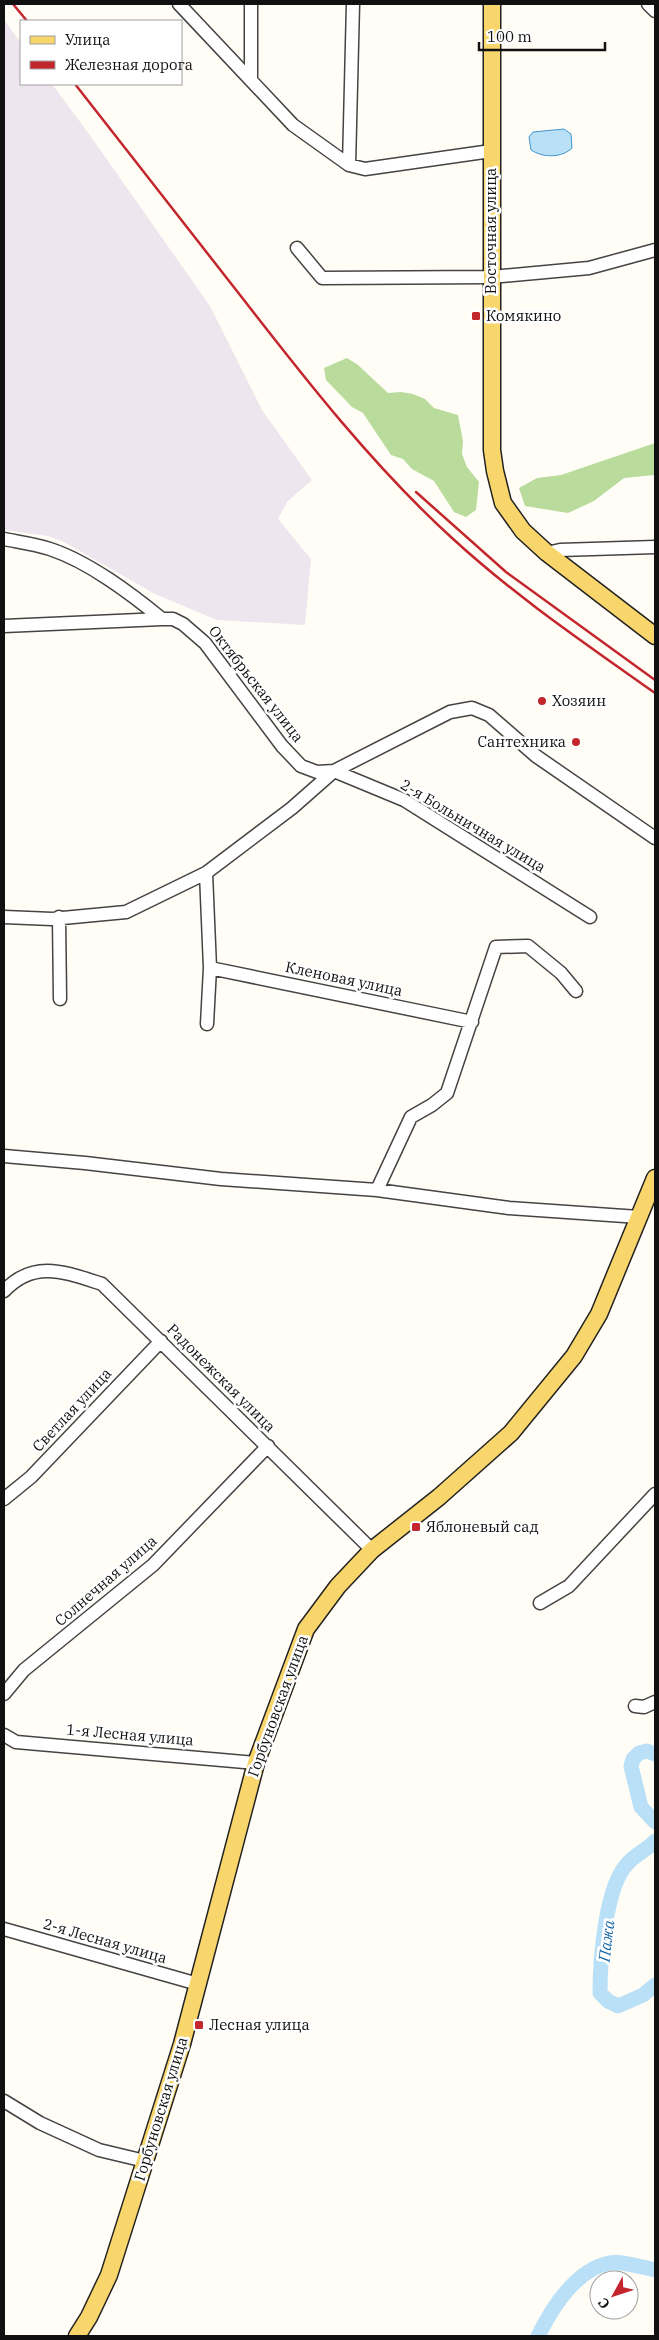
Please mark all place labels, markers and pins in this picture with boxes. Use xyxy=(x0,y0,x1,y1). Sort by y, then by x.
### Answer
place label: Комякино xyxy=(486,306,561,325)
marker: Комякино xyxy=(470,310,482,322)
place label: Хозяин xyxy=(552,691,606,710)
marker: Хозяин xyxy=(536,695,548,707)
place label: Сантехника xyxy=(478,732,566,751)
marker: Сантехника xyxy=(570,736,582,748)
place label: Яблоневый сад xyxy=(426,1517,539,1536)
marker: Яблоневый сад xyxy=(410,1521,422,1533)
place label: Лесная улица xyxy=(209,2015,310,2034)
marker: Лесная улица xyxy=(193,2019,205,2031)

